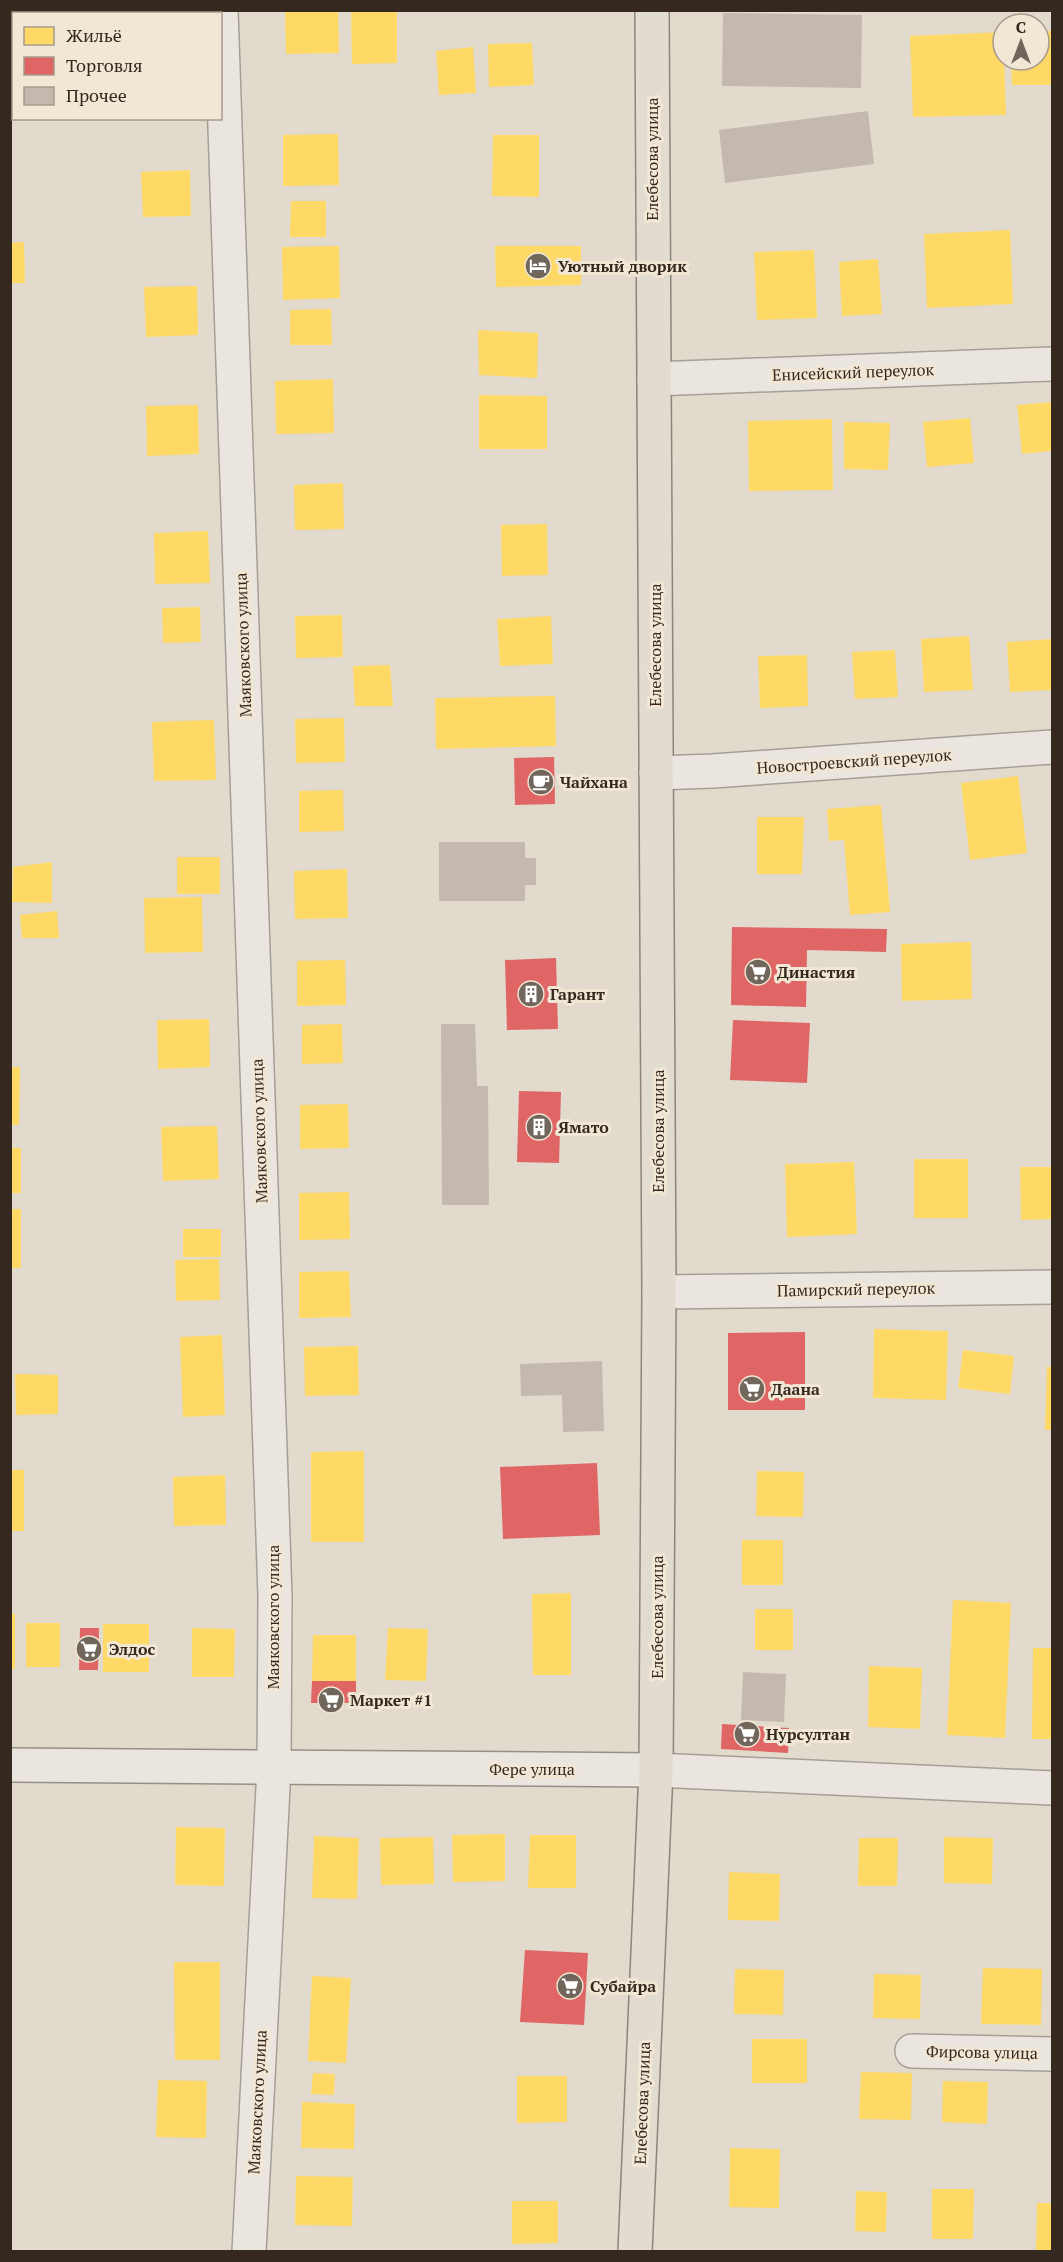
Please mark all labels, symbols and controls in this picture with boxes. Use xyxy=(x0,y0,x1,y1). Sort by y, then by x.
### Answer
legend xyxy=(12,12,222,120)
north arrow xyxy=(991,12,1051,72)
text: С xyxy=(1016,16,1026,38)
text: Жильё xyxy=(66,23,122,47)
text: Торговля xyxy=(66,53,143,77)
text: Прочее xyxy=(66,83,127,107)
street label: Елебесова улица xyxy=(641,97,663,221)
hotel icon: Уютный дворик xyxy=(523,251,553,281)
place label: Уютный дворик xyxy=(558,255,687,277)
street label: Енисейский переулок xyxy=(772,358,935,386)
street label: Маяковского улица xyxy=(229,572,257,718)
street label: Елебесова улица xyxy=(644,583,666,707)
street label: Новостроевский переулок xyxy=(756,743,953,779)
cafe icon: Чайхана xyxy=(526,767,556,797)
place label: Чайхана xyxy=(560,771,628,793)
supermarket icon: Династия xyxy=(743,957,773,987)
place label: Династия xyxy=(777,961,855,983)
building icon: Гарант xyxy=(516,979,546,1009)
place label: Гарант xyxy=(550,983,605,1005)
street label: Маяковского улица xyxy=(245,1058,273,1204)
street label: Елебесова улица xyxy=(647,1069,669,1193)
building icon: Ямато xyxy=(524,1112,554,1142)
place label: Ямато xyxy=(558,1116,609,1138)
street label: Памирский переулок xyxy=(777,1277,936,1301)
supermarket icon: Даана xyxy=(737,1374,767,1404)
place label: Даана xyxy=(771,1378,820,1400)
street label: Маяковского улица xyxy=(262,1545,284,1689)
street label: Елебесова улица xyxy=(646,1555,668,1679)
supermarket icon: Элдос xyxy=(74,1634,104,1664)
place label: Элдос xyxy=(109,1638,155,1660)
supermarket icon: Маркет #1 xyxy=(316,1685,346,1715)
place label: Маркет #1 xyxy=(350,1689,432,1711)
supermarket icon: Нурсултан xyxy=(732,1719,762,1749)
place label: Нурсултан xyxy=(766,1723,851,1745)
street label: Фере улица xyxy=(489,1758,575,1780)
supermarket icon: Субайра xyxy=(555,1971,585,2001)
place label: Субайра xyxy=(590,1975,656,1997)
street label: Маяковского улица xyxy=(242,2029,272,2175)
street label: Фирсова улица xyxy=(926,2040,1038,2064)
street label: Елебесова улица xyxy=(629,2041,655,2165)

